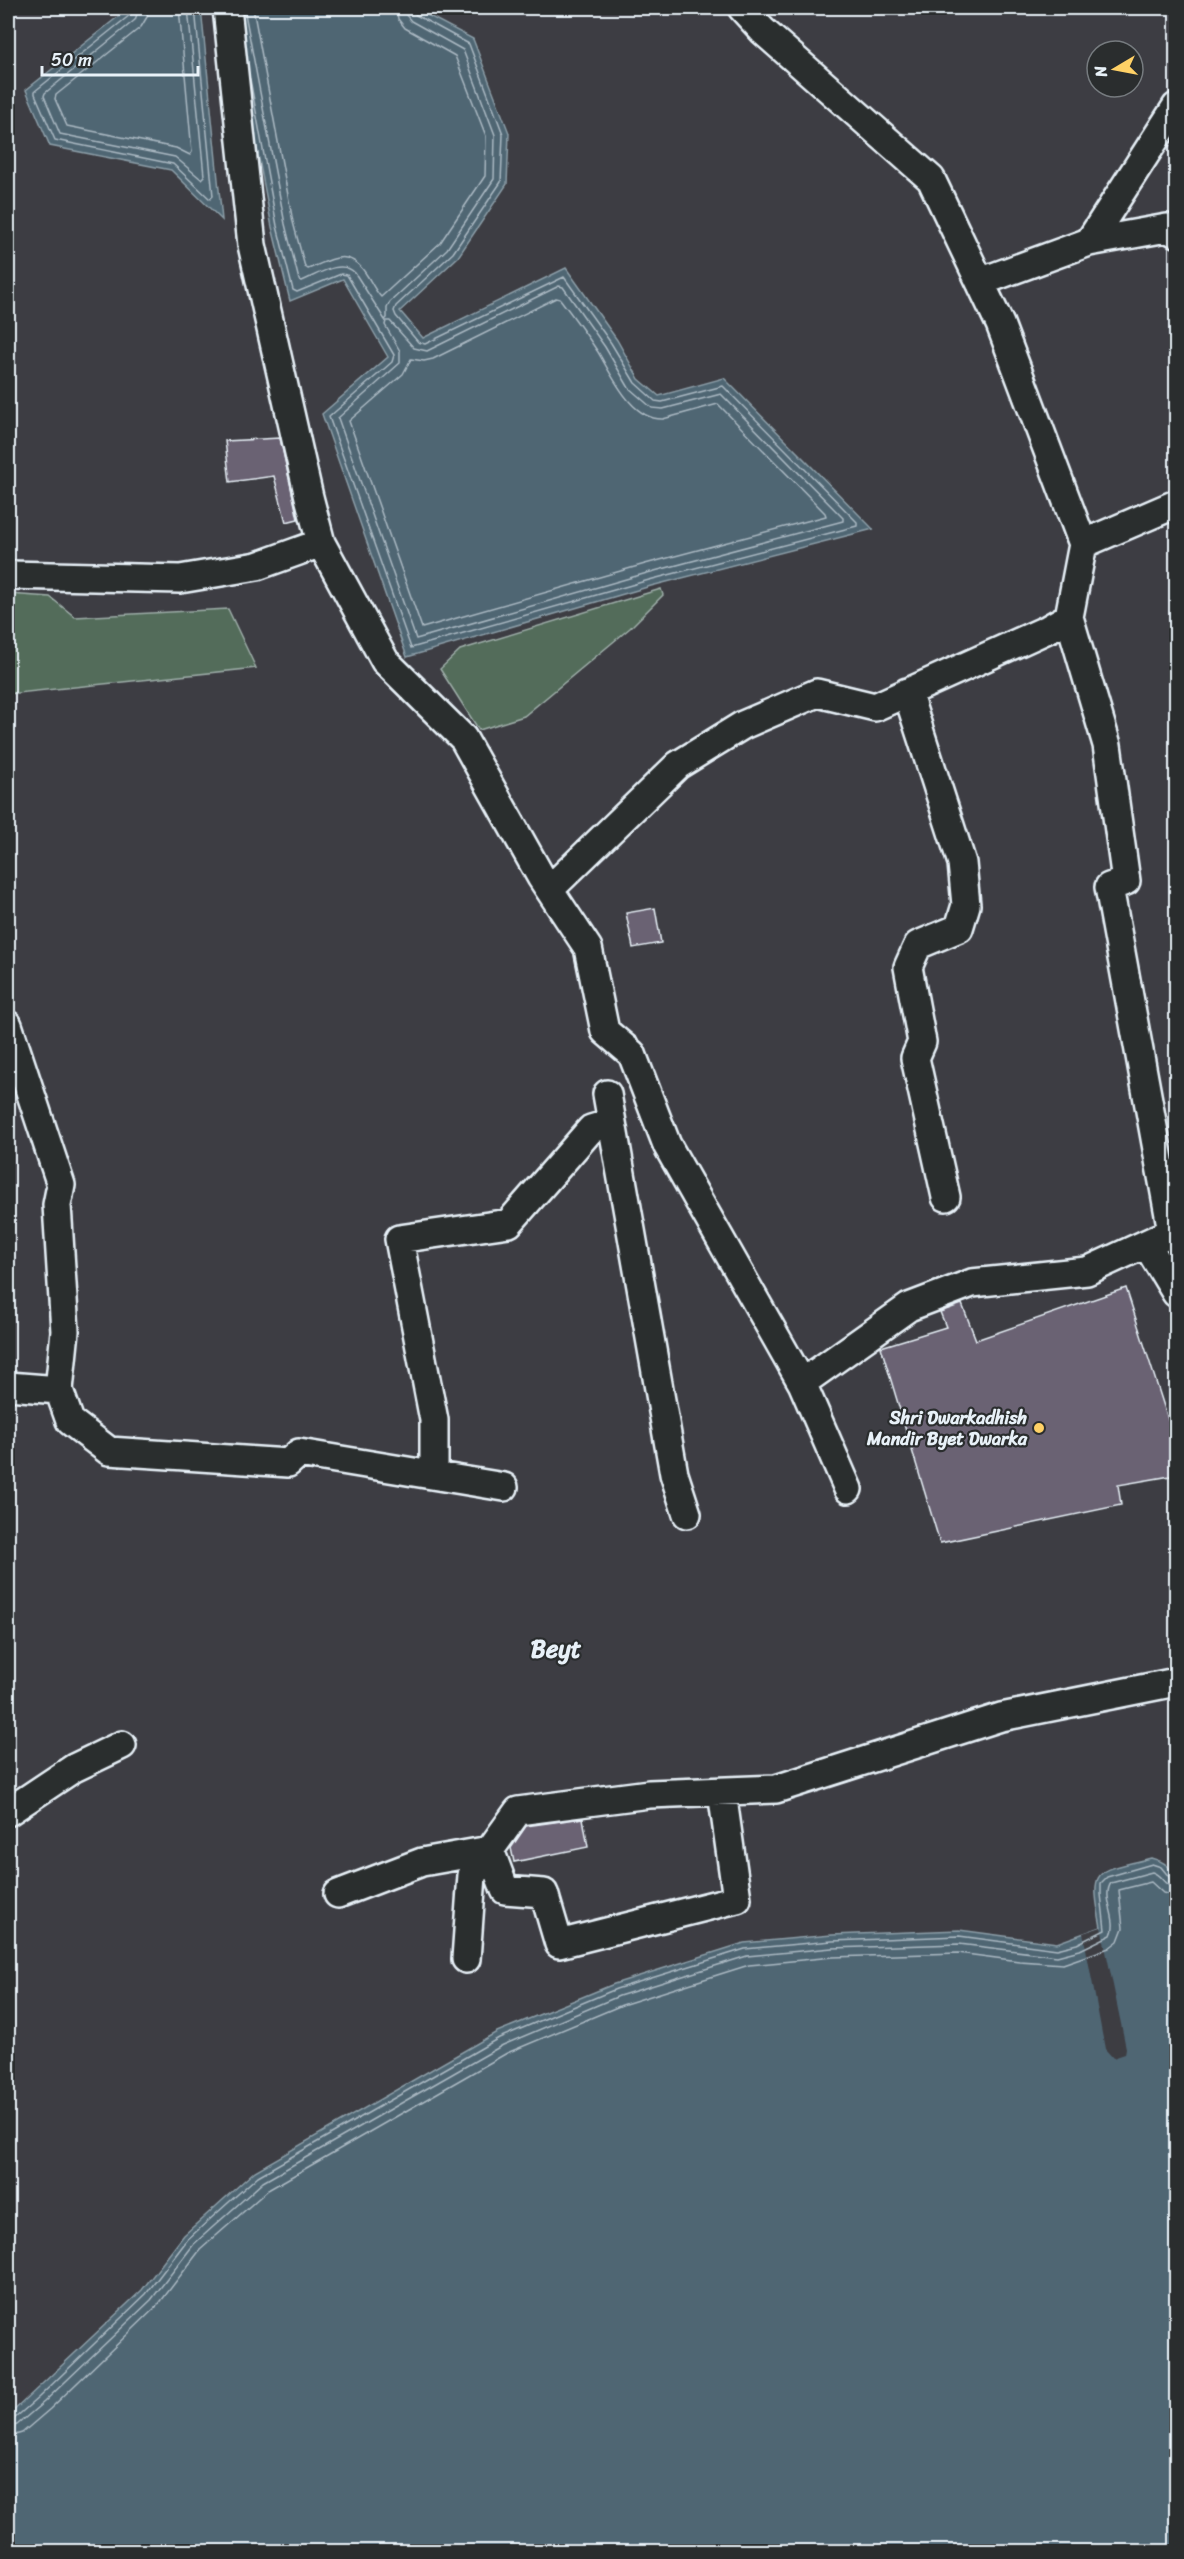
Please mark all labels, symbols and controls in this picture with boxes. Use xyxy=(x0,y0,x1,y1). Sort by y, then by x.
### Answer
scale bar xyxy=(42,39,198,77)
north arrow xyxy=(1085,39,1145,99)
text: 50 m xyxy=(51,44,92,76)
text: N xyxy=(1085,63,1116,80)
place label: Shri Dwarkadhish Mandir Byet Dwarka xyxy=(866,1402,1028,1455)
marker: Shri Dwarkadhish Mandir Byet Dwarka xyxy=(1032,1421,1046,1435)
district label: Beyt xyxy=(531,1628,582,1670)

